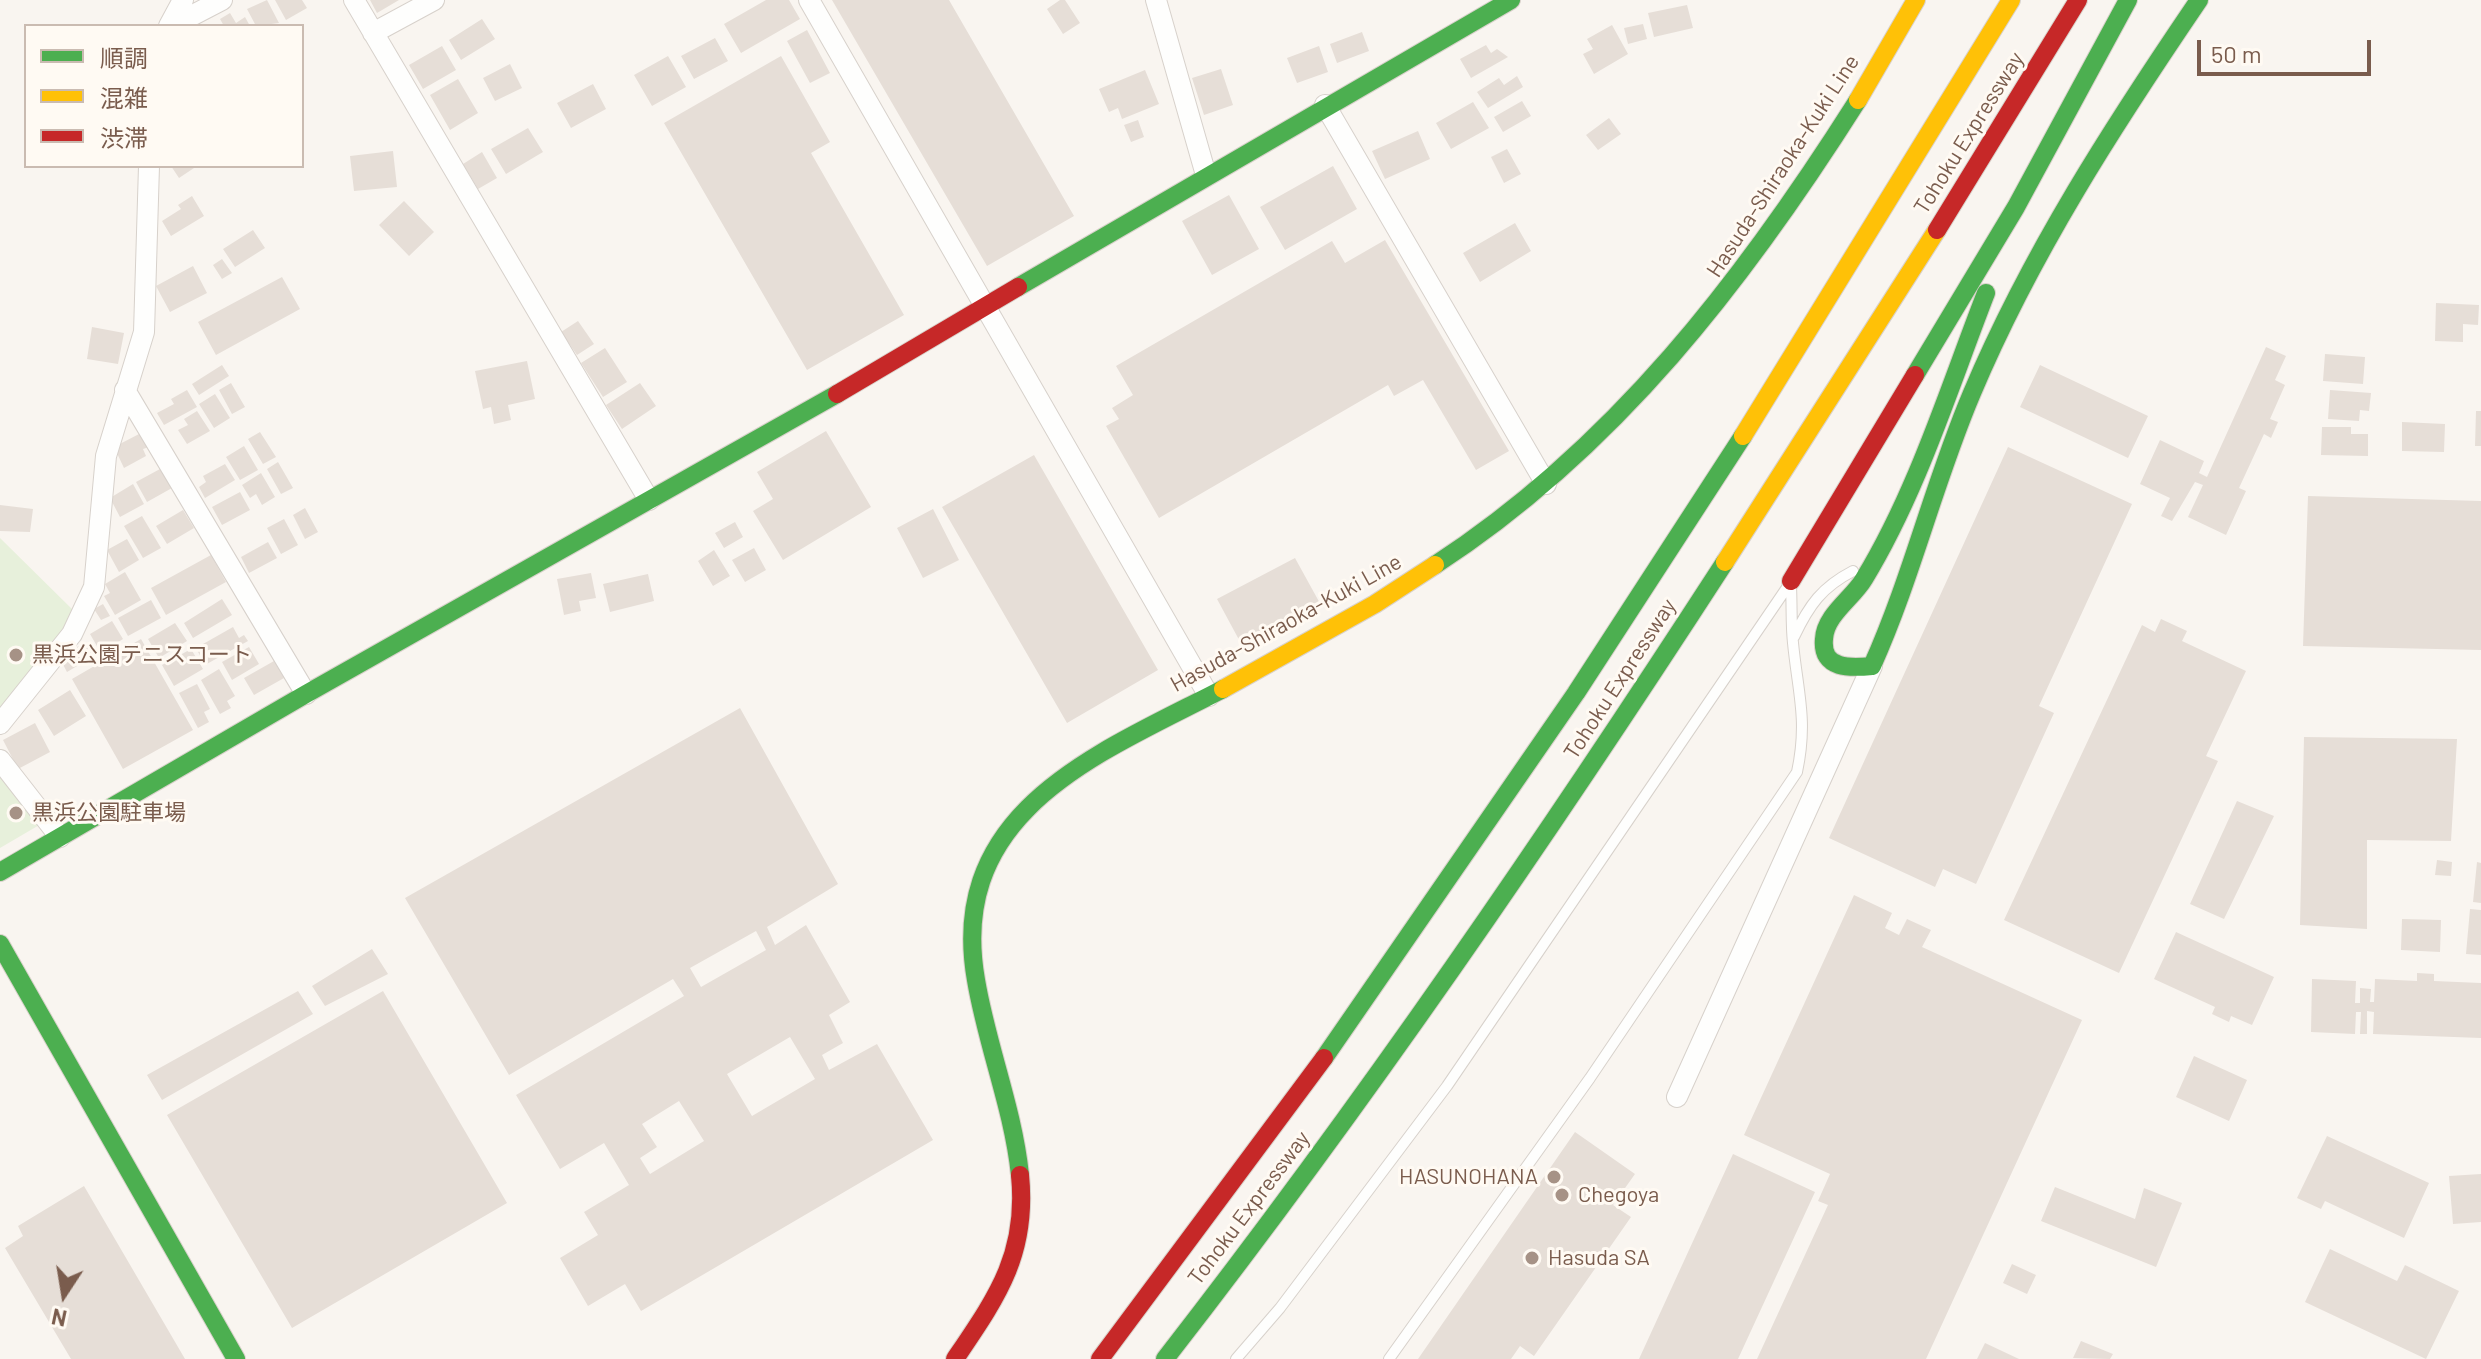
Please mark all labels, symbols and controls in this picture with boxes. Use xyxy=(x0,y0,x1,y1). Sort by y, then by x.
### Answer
legend xyxy=(24,24,304,168)
scale bar xyxy=(2201,24,2375,74)
text: 50 m xyxy=(2211,39,2262,68)
text: 順調 xyxy=(100,43,148,72)
street label: Tohoku Expressway xyxy=(1908,47,2030,219)
street label: Hasuda-Shiraoka-Kuki Line xyxy=(1701,50,1865,282)
text: 混雑 xyxy=(100,83,148,112)
text: 渋滞 xyxy=(100,123,148,152)
street label: Hasuda-Shiraoka-Kuki Line xyxy=(1166,548,1406,698)
street label: Tohoku Expressway xyxy=(1558,594,1682,764)
place label: 黒浜公園テニスコート xyxy=(32,642,252,668)
marker: 黒浜公園テニスコート xyxy=(7,646,25,664)
place label: 黒浜公園駐車場 xyxy=(32,800,186,826)
marker: 黒浜公園駐車場 xyxy=(7,804,25,822)
street label: Tohoku Expressway xyxy=(1182,1126,1316,1290)
place label: HASUNOHANA xyxy=(1399,1164,1538,1190)
marker: HASUNOHANA xyxy=(1545,1168,1563,1186)
place label: Chegoya xyxy=(1578,1182,1659,1208)
marker: Chegoya xyxy=(1553,1186,1571,1204)
place label: Hasuda SA xyxy=(1548,1245,1650,1271)
marker: Hasuda SA xyxy=(1523,1249,1541,1267)
north arrow xyxy=(24,1255,104,1335)
text: N xyxy=(49,1304,69,1333)

